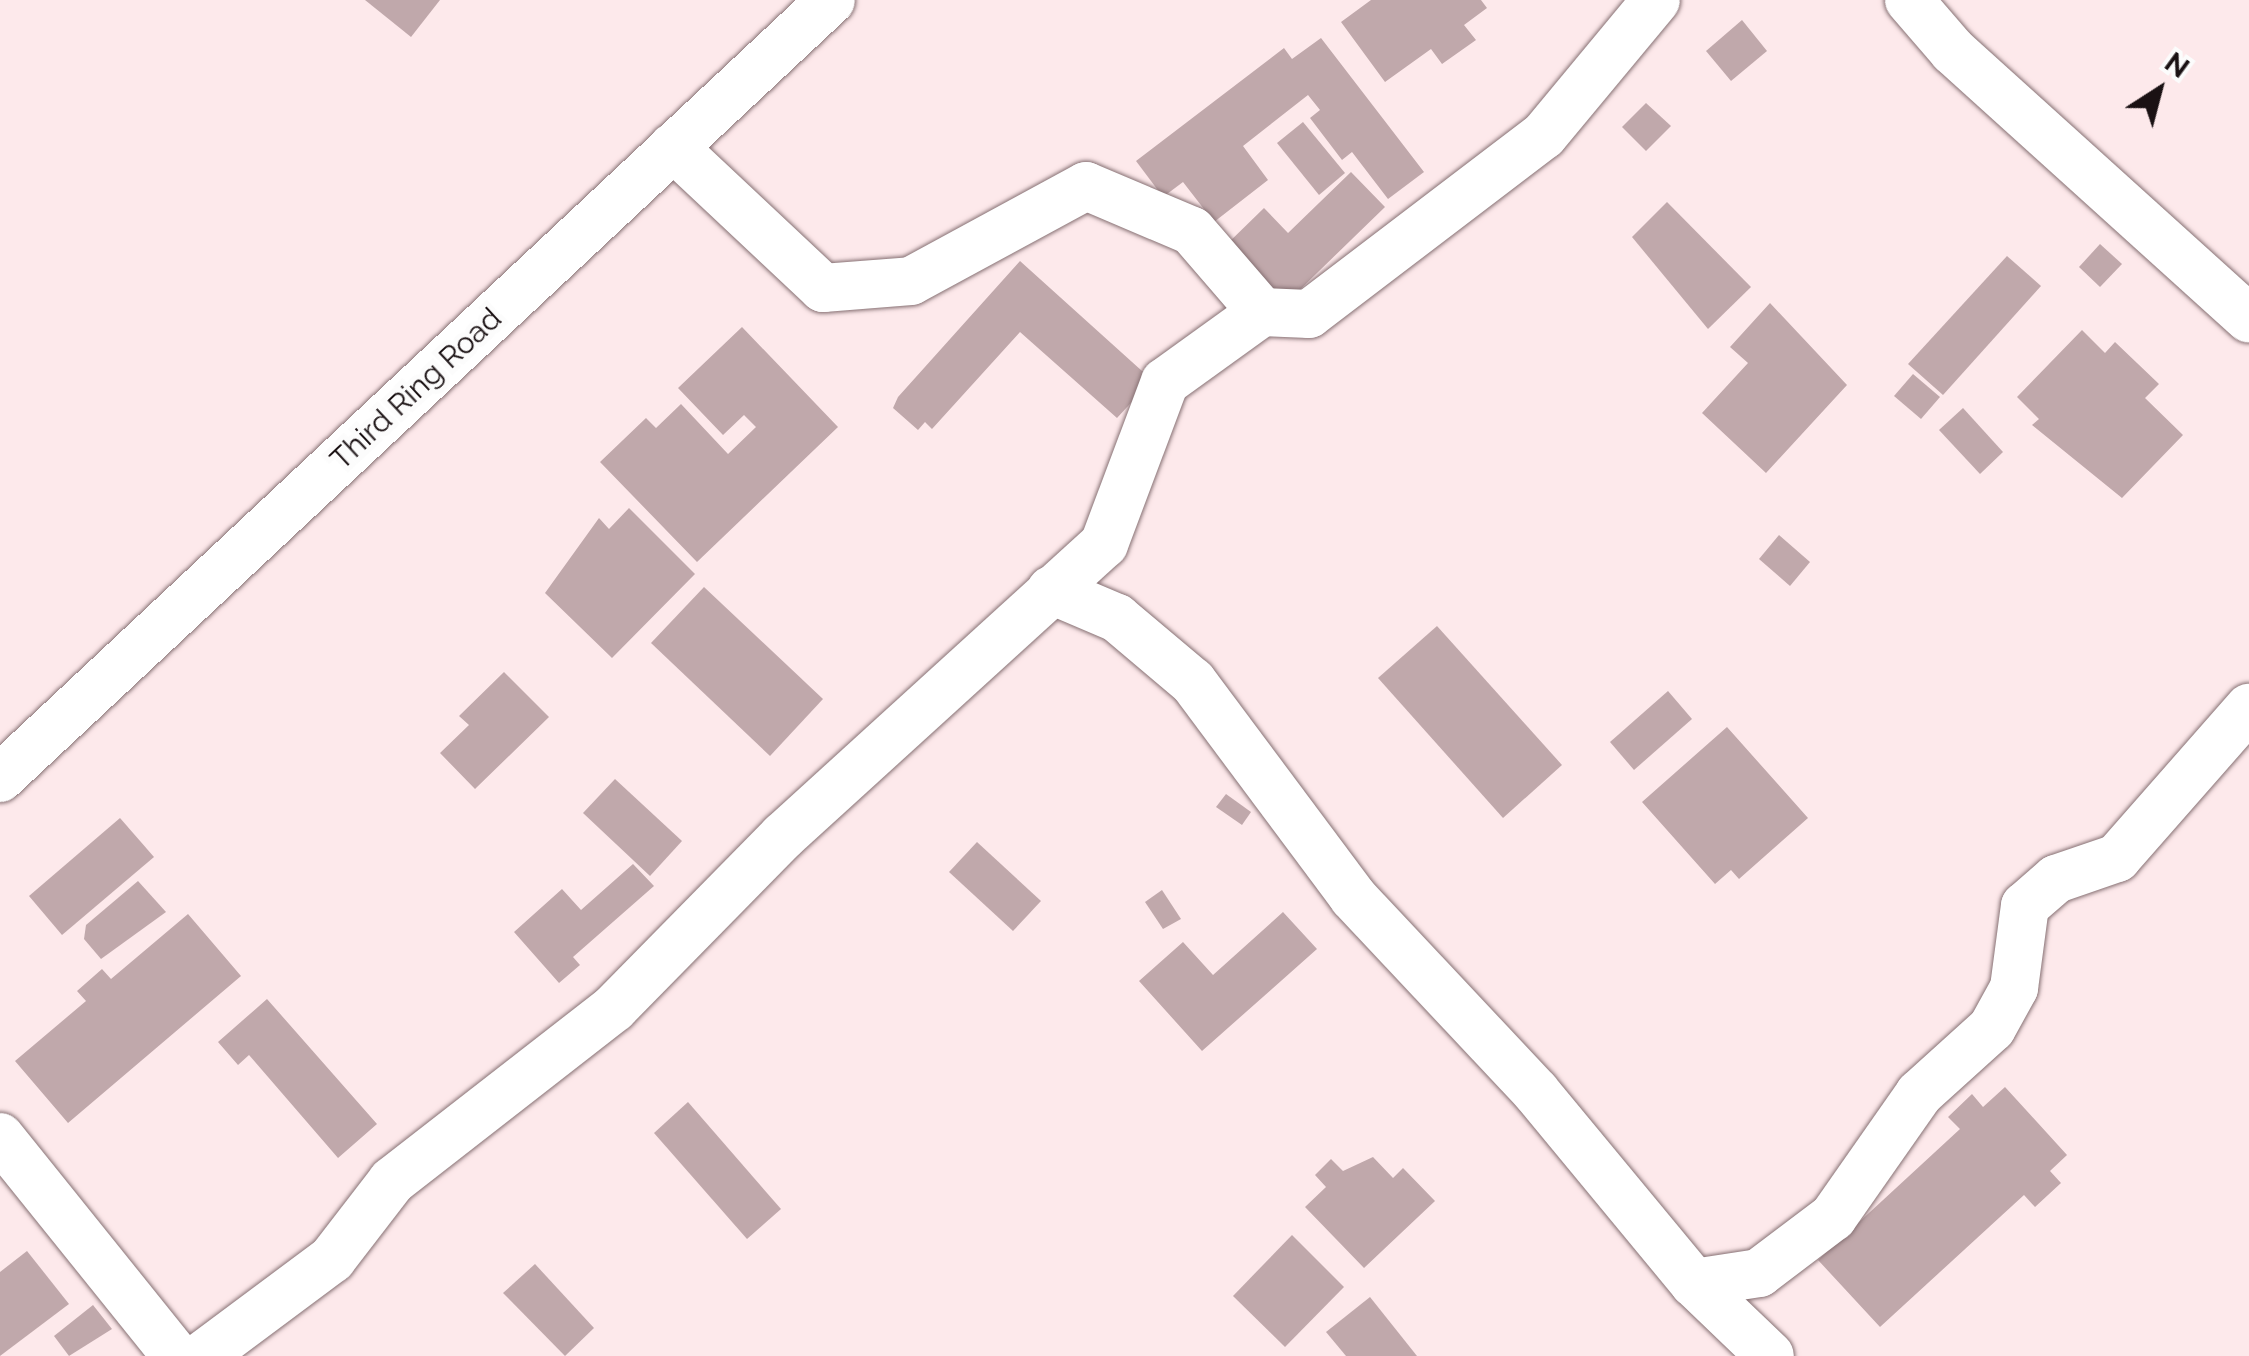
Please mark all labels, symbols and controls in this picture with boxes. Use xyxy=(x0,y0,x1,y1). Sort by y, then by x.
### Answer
north arrow xyxy=(2109,40,2209,140)
text: N xyxy=(2159,46,2195,85)
street label: Third Ring Road xyxy=(323,301,509,477)

